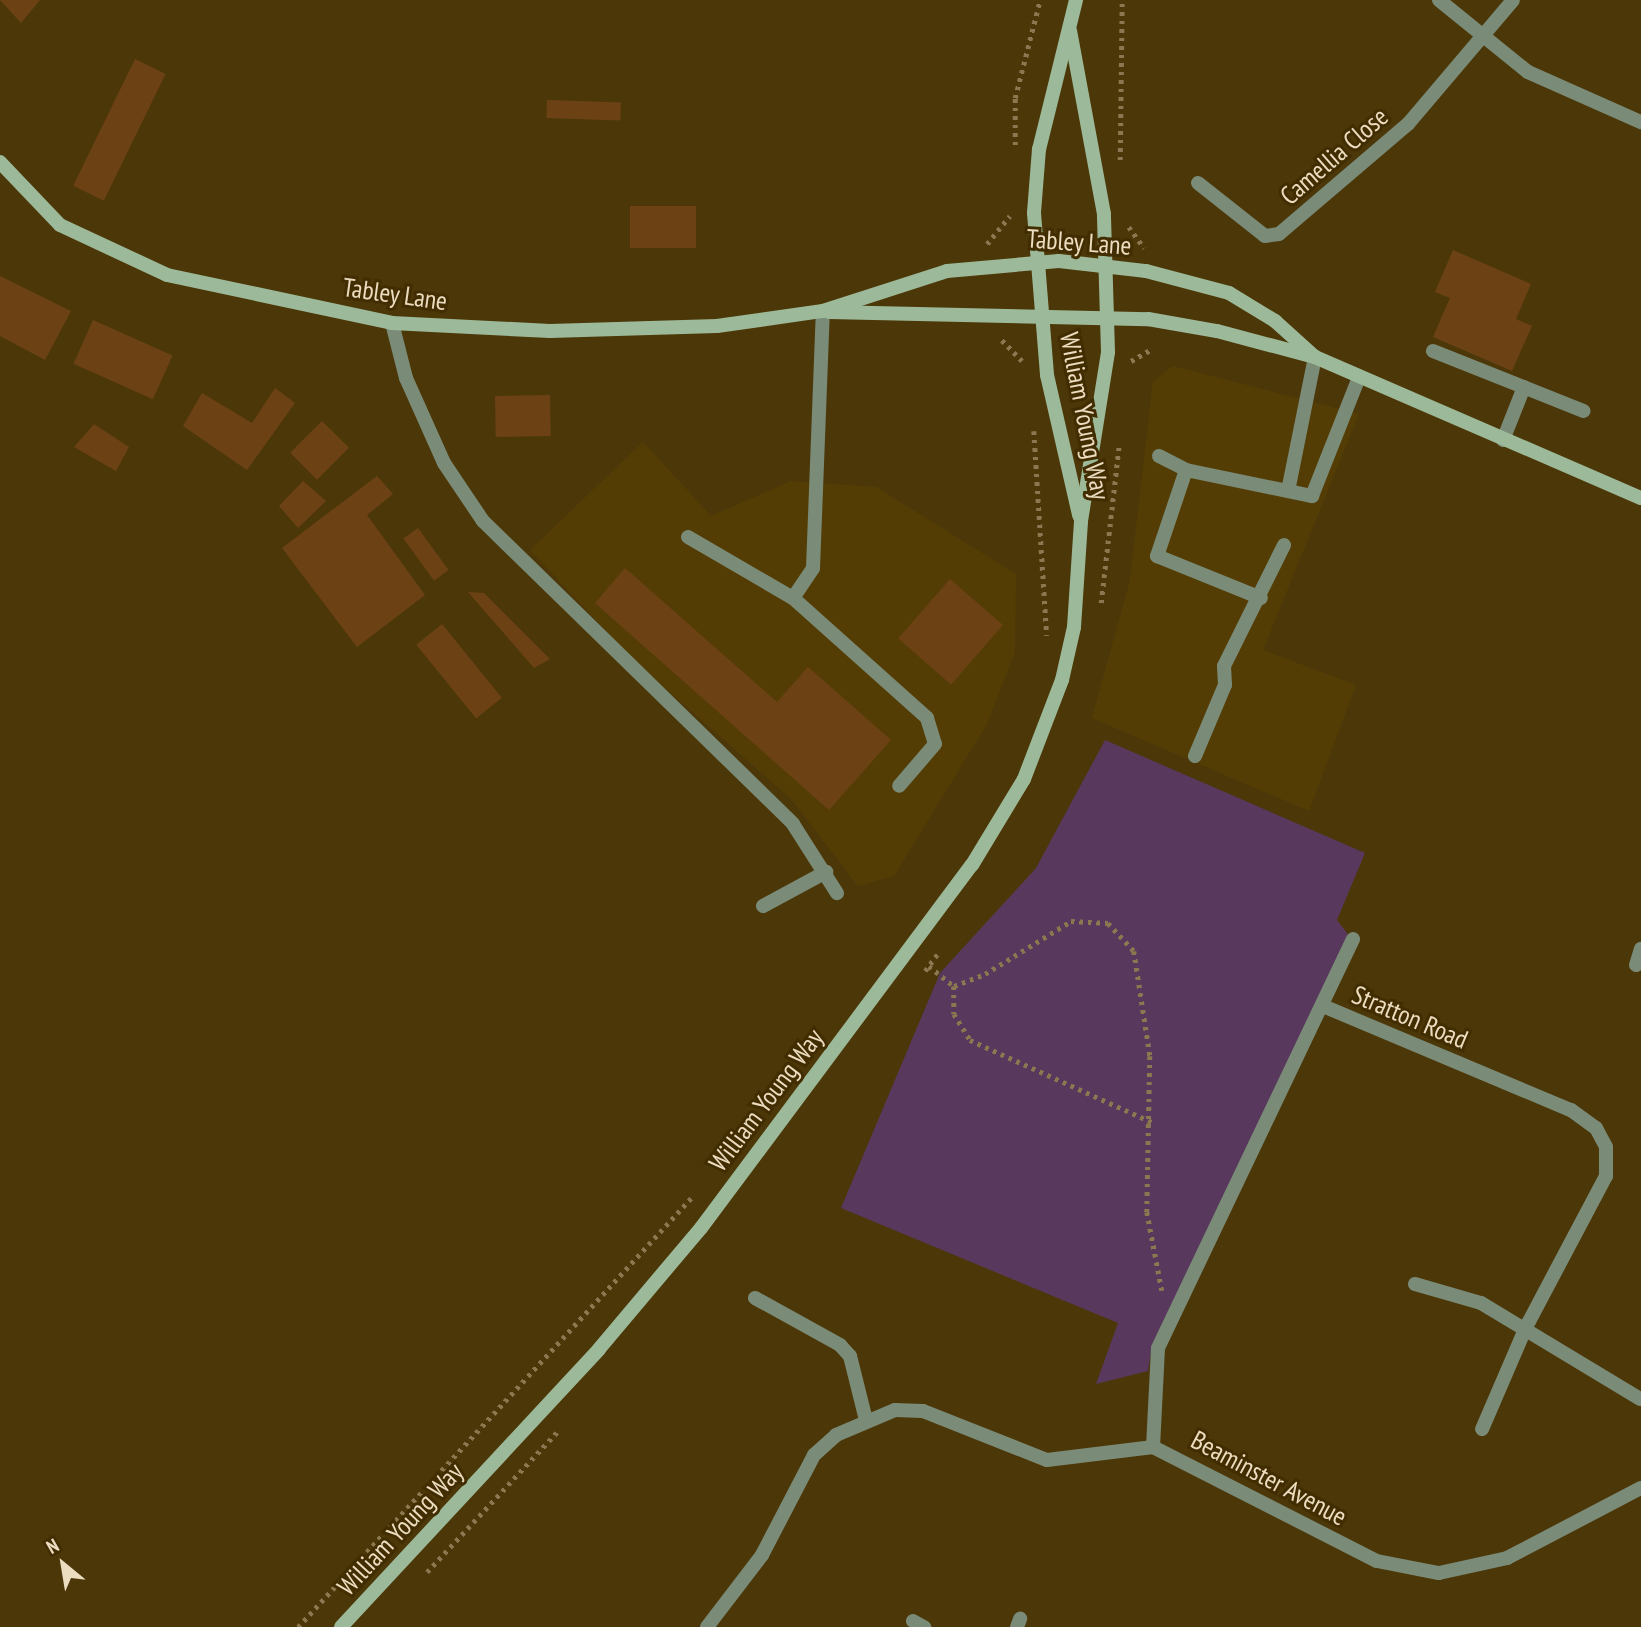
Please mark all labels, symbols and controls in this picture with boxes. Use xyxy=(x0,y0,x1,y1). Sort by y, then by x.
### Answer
street label: Camellia Close xyxy=(1274,101,1394,211)
street label: Tabley Lane xyxy=(1025,223,1133,261)
street label: Tabley Lane xyxy=(340,271,450,317)
street label: William Young Way xyxy=(1053,329,1117,503)
street label: Stratton Road xyxy=(1348,979,1472,1055)
street label: William Young Way xyxy=(702,1022,830,1178)
street label: Beaminster Avenue xyxy=(1186,1424,1352,1532)
street label: William Young Way xyxy=(330,1456,470,1602)
north arrow xyxy=(28,1529,98,1599)
text: N xyxy=(42,1533,63,1559)

